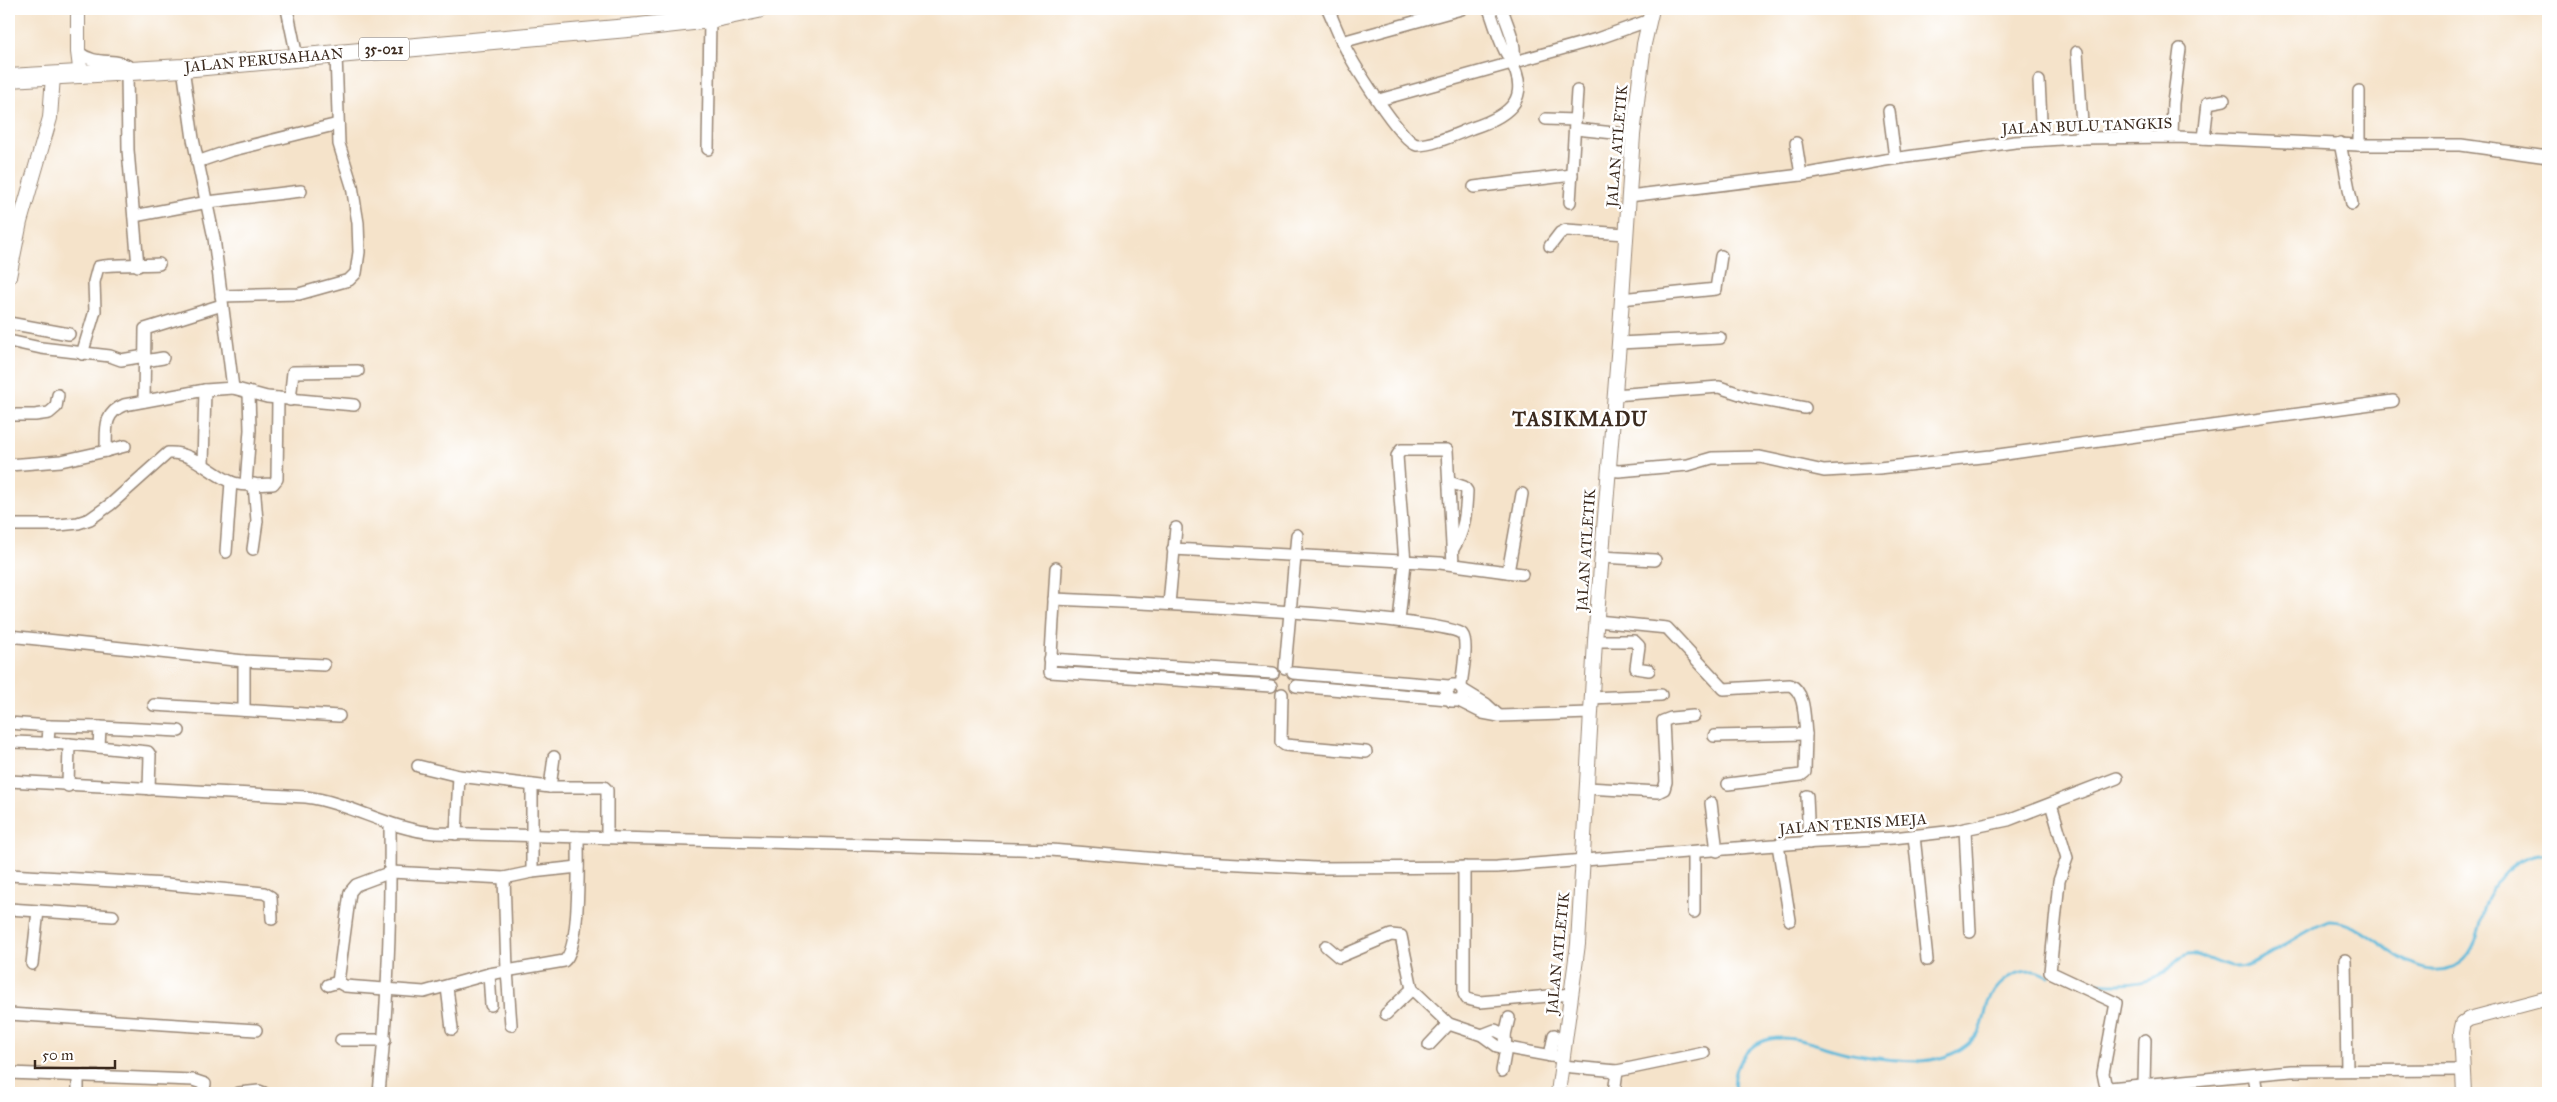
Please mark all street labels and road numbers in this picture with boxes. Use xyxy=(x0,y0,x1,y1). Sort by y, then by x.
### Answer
road number: 35-021 xyxy=(359,38,409,61)
street label: JALAN PERUSAHAAN xyxy=(182,44,345,77)
street label: JALAN ATLETIK xyxy=(1603,84,1632,210)
street label: JALAN BULU TANGKIS xyxy=(2000,114,2172,139)
street label: JALAN ATLETIK xyxy=(1573,488,1600,614)
street label: JALAN TENIS MEJA xyxy=(1777,810,1927,839)
street label: JALAN ATLETIK xyxy=(1542,891,1574,1017)

